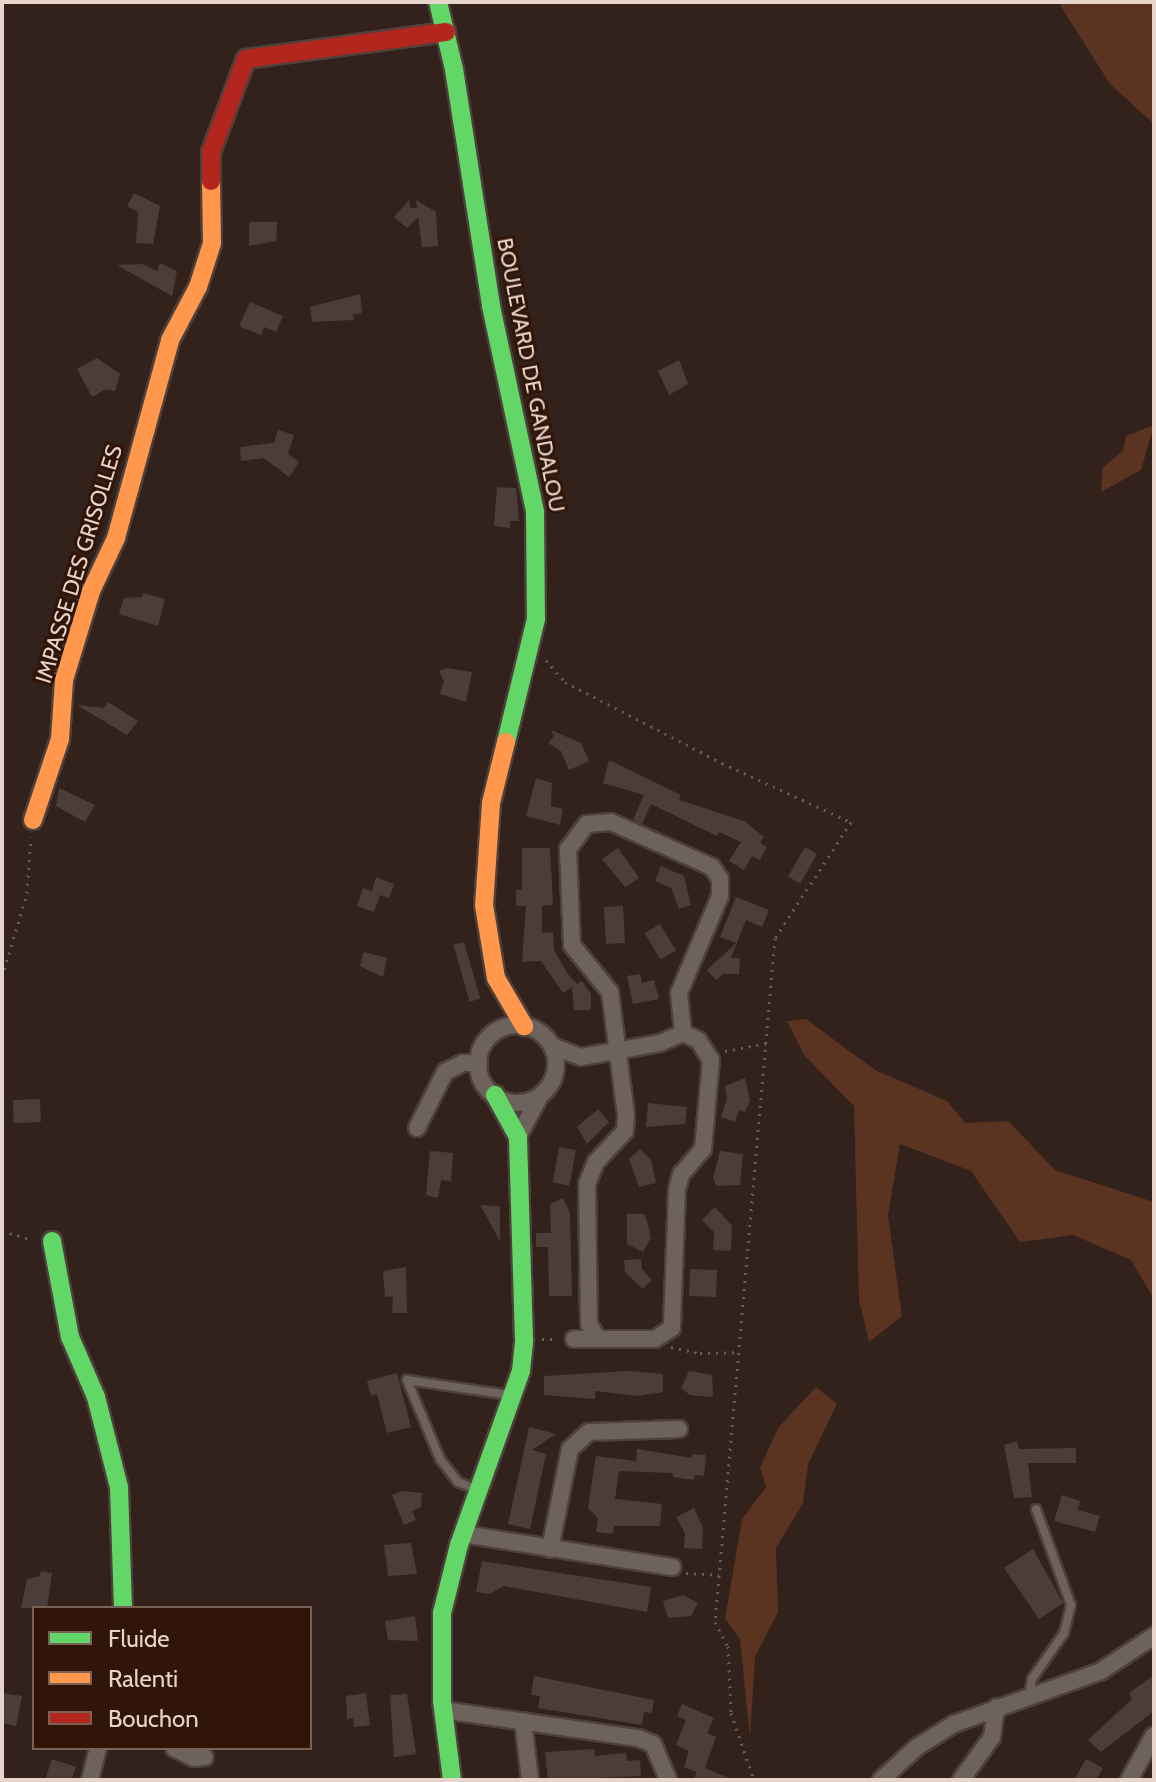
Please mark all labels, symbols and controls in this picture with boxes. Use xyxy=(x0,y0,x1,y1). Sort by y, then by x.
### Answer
street label: BOULEVARD DE GANDALOU xyxy=(491,236,571,514)
street label: IMPASSE DES GRISOLLES xyxy=(30,442,128,686)
legend xyxy=(32,1606,312,1750)
text: Fluide xyxy=(108,1624,170,1653)
text: Ralenti xyxy=(108,1664,178,1693)
text: Bouchon xyxy=(108,1704,199,1733)

